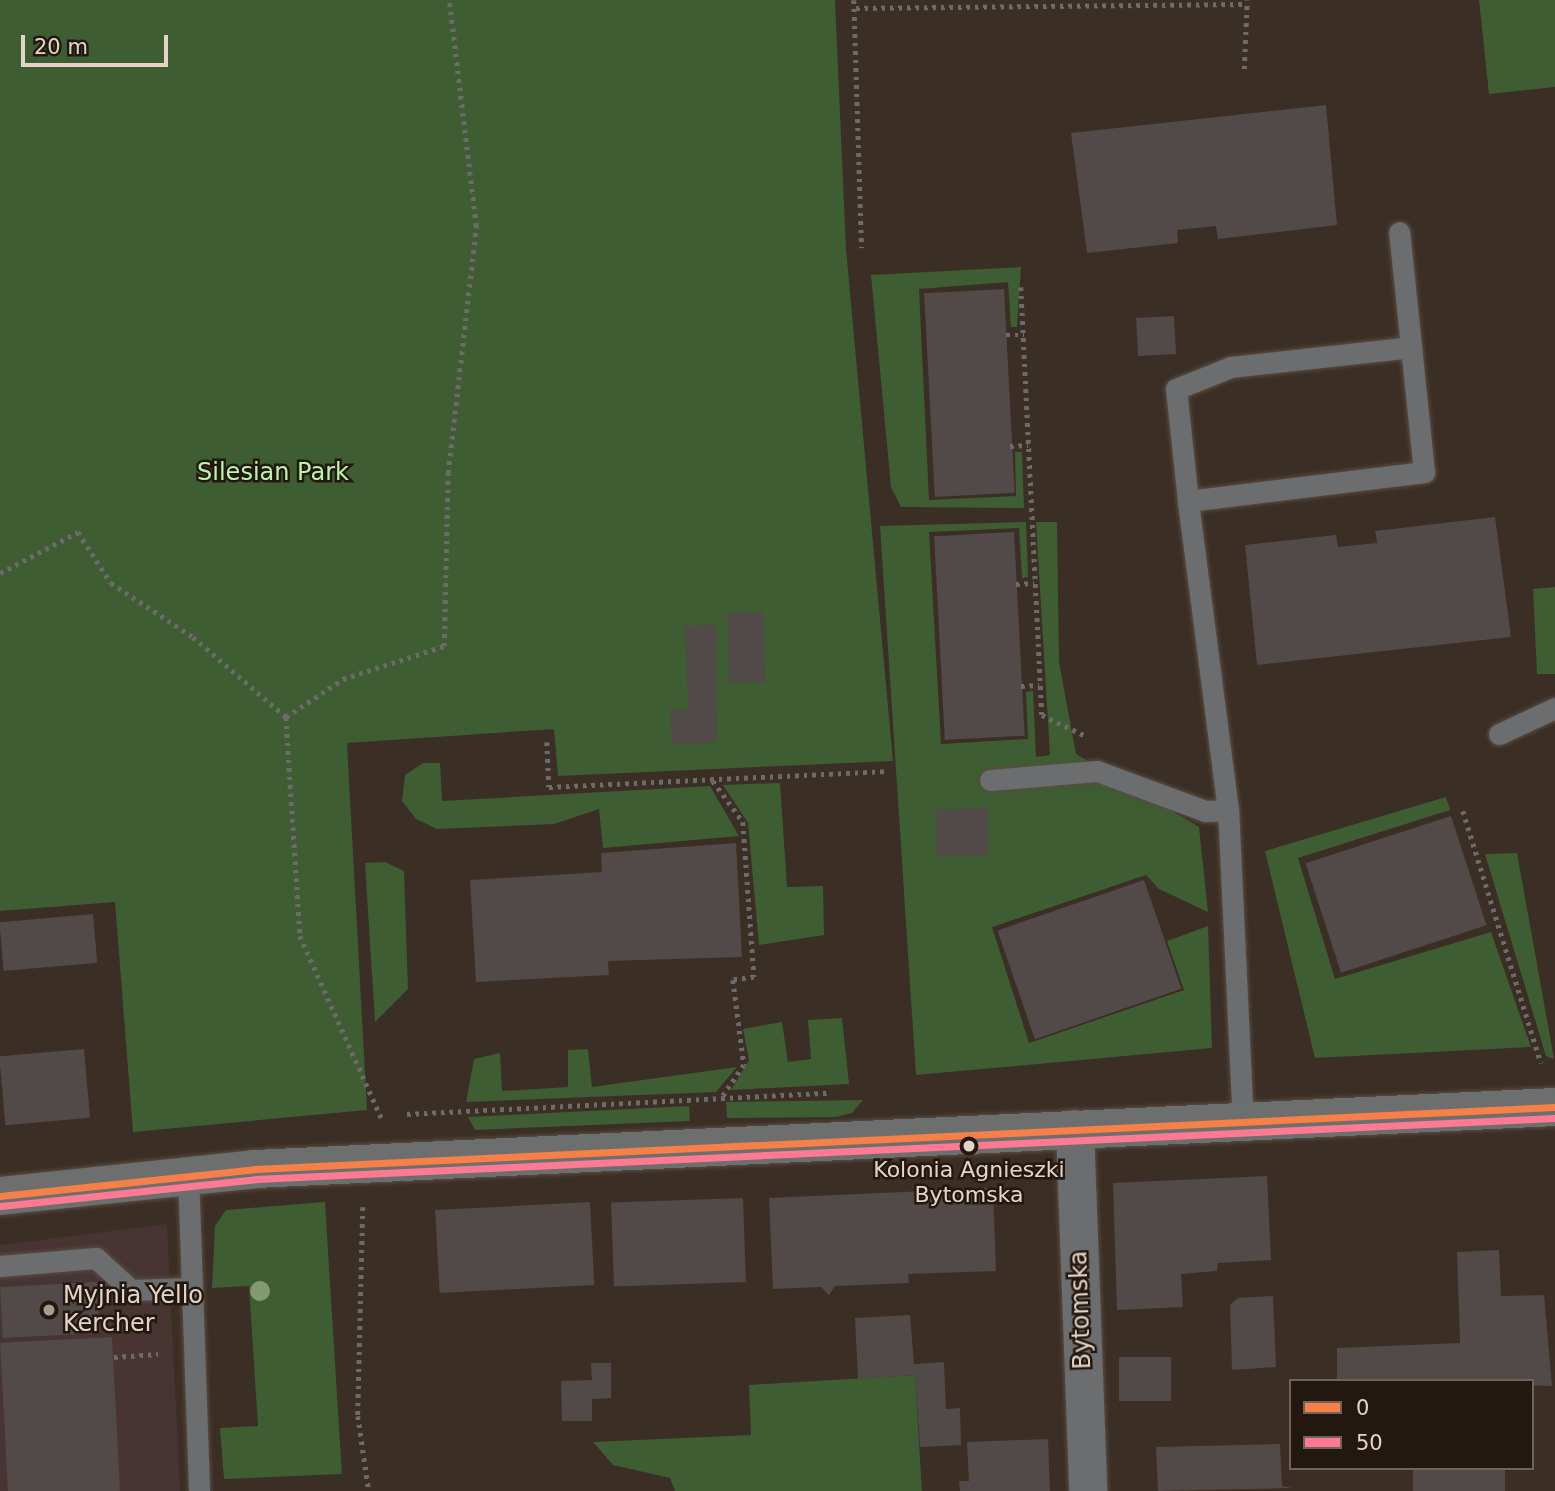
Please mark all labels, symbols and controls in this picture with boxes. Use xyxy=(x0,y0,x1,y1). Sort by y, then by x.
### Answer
scale bar xyxy=(24,21,172,65)
text: 20 m xyxy=(34,35,88,59)
park label: Silesian Park xyxy=(197,459,349,487)
marker: Kolonia Agnieszki Bytomska xyxy=(962,1139,976,1153)
place label: Kolonia Agnieszki Bytomska xyxy=(873,1156,1065,1208)
street label: Bytomska xyxy=(1065,1250,1097,1370)
place label: Myjnia Yello Kercher xyxy=(63,1282,203,1338)
marker: Myjnia Yello Kercher xyxy=(41,1302,57,1318)
legend xyxy=(1289,1379,1534,1470)
text: 0 xyxy=(1356,1396,1369,1420)
text: 50 xyxy=(1356,1431,1383,1455)

